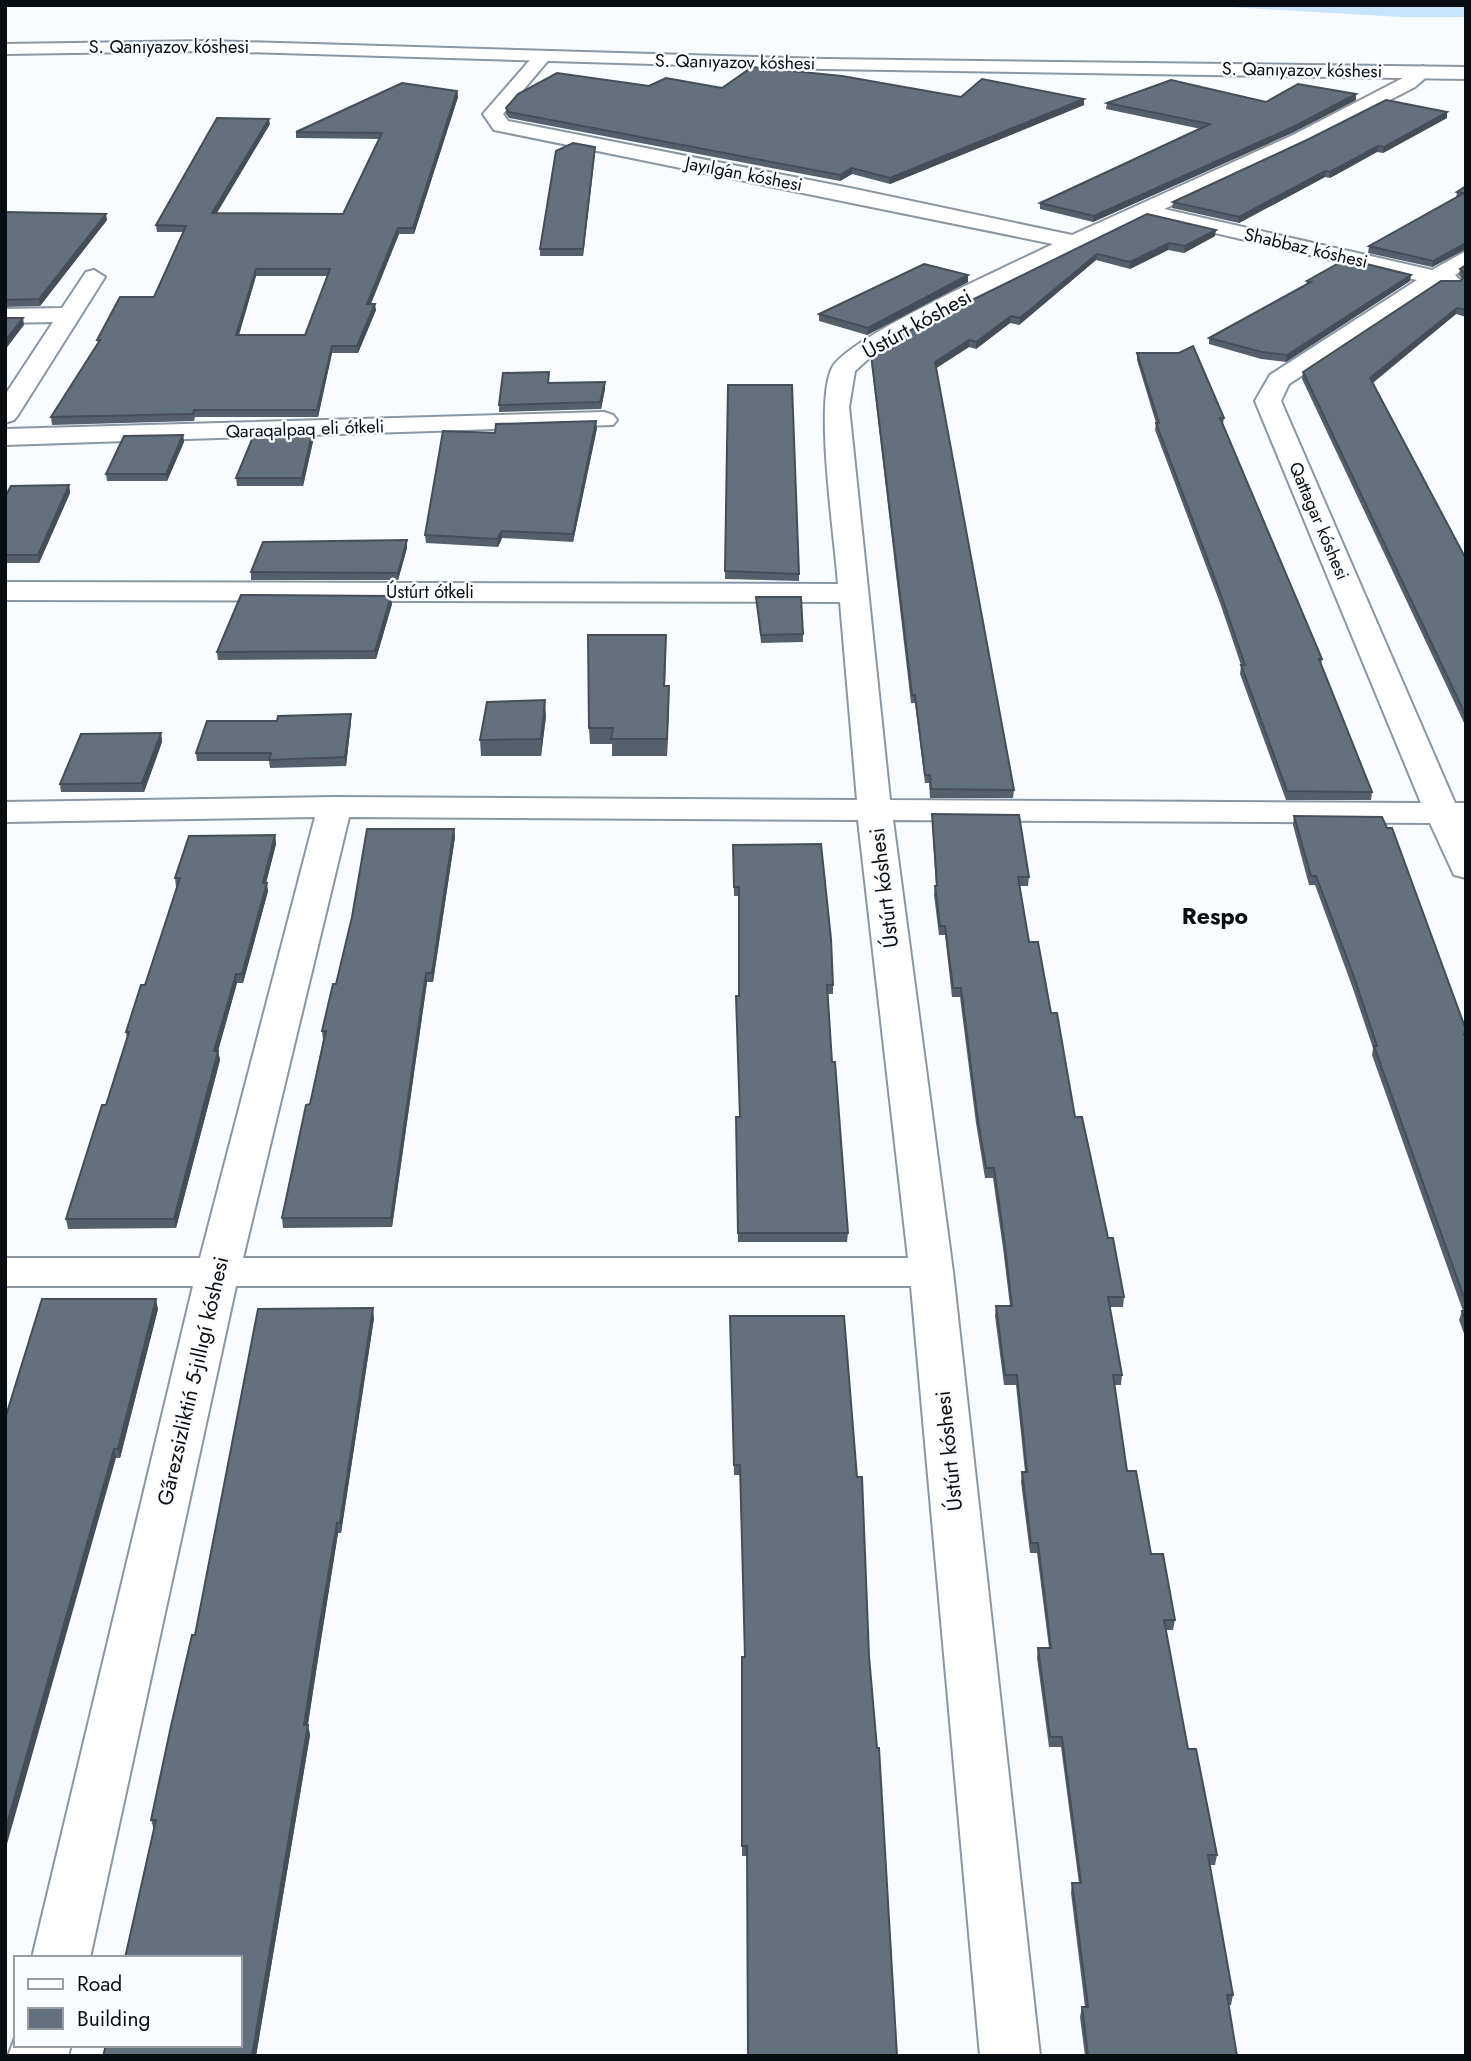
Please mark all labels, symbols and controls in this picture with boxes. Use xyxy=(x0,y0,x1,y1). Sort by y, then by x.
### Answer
street label: S. Qanıyazov kóshesi xyxy=(89,34,249,60)
street label: S. Qanıyazov kóshesi xyxy=(655,48,815,76)
street label: S. Qanıyazov kóshesi xyxy=(1222,56,1382,84)
street label: Jayılǵan kóshesi xyxy=(681,150,805,198)
street label: Shabbaz kóshesi xyxy=(1242,221,1370,275)
street label: Ústúrt kóshesi xyxy=(857,282,977,366)
street label: Qaraqalpaq eli ótkeli xyxy=(225,413,385,445)
street label: Qattagar kóshesi xyxy=(1282,458,1356,584)
street label: Ústúrt ótkeli xyxy=(386,579,474,605)
street label: Ústúrt kóshesi xyxy=(862,826,906,950)
district label: Respo xyxy=(1182,899,1248,933)
street label: Ǵárezsizliktiń 5-jıllıǵı kóshesi xyxy=(150,1253,236,1509)
street label: Ústúrt kóshesi xyxy=(928,1389,970,1513)
legend xyxy=(14,1956,242,2047)
text: Road xyxy=(77,1969,122,1999)
text: Building xyxy=(77,2004,150,2034)

